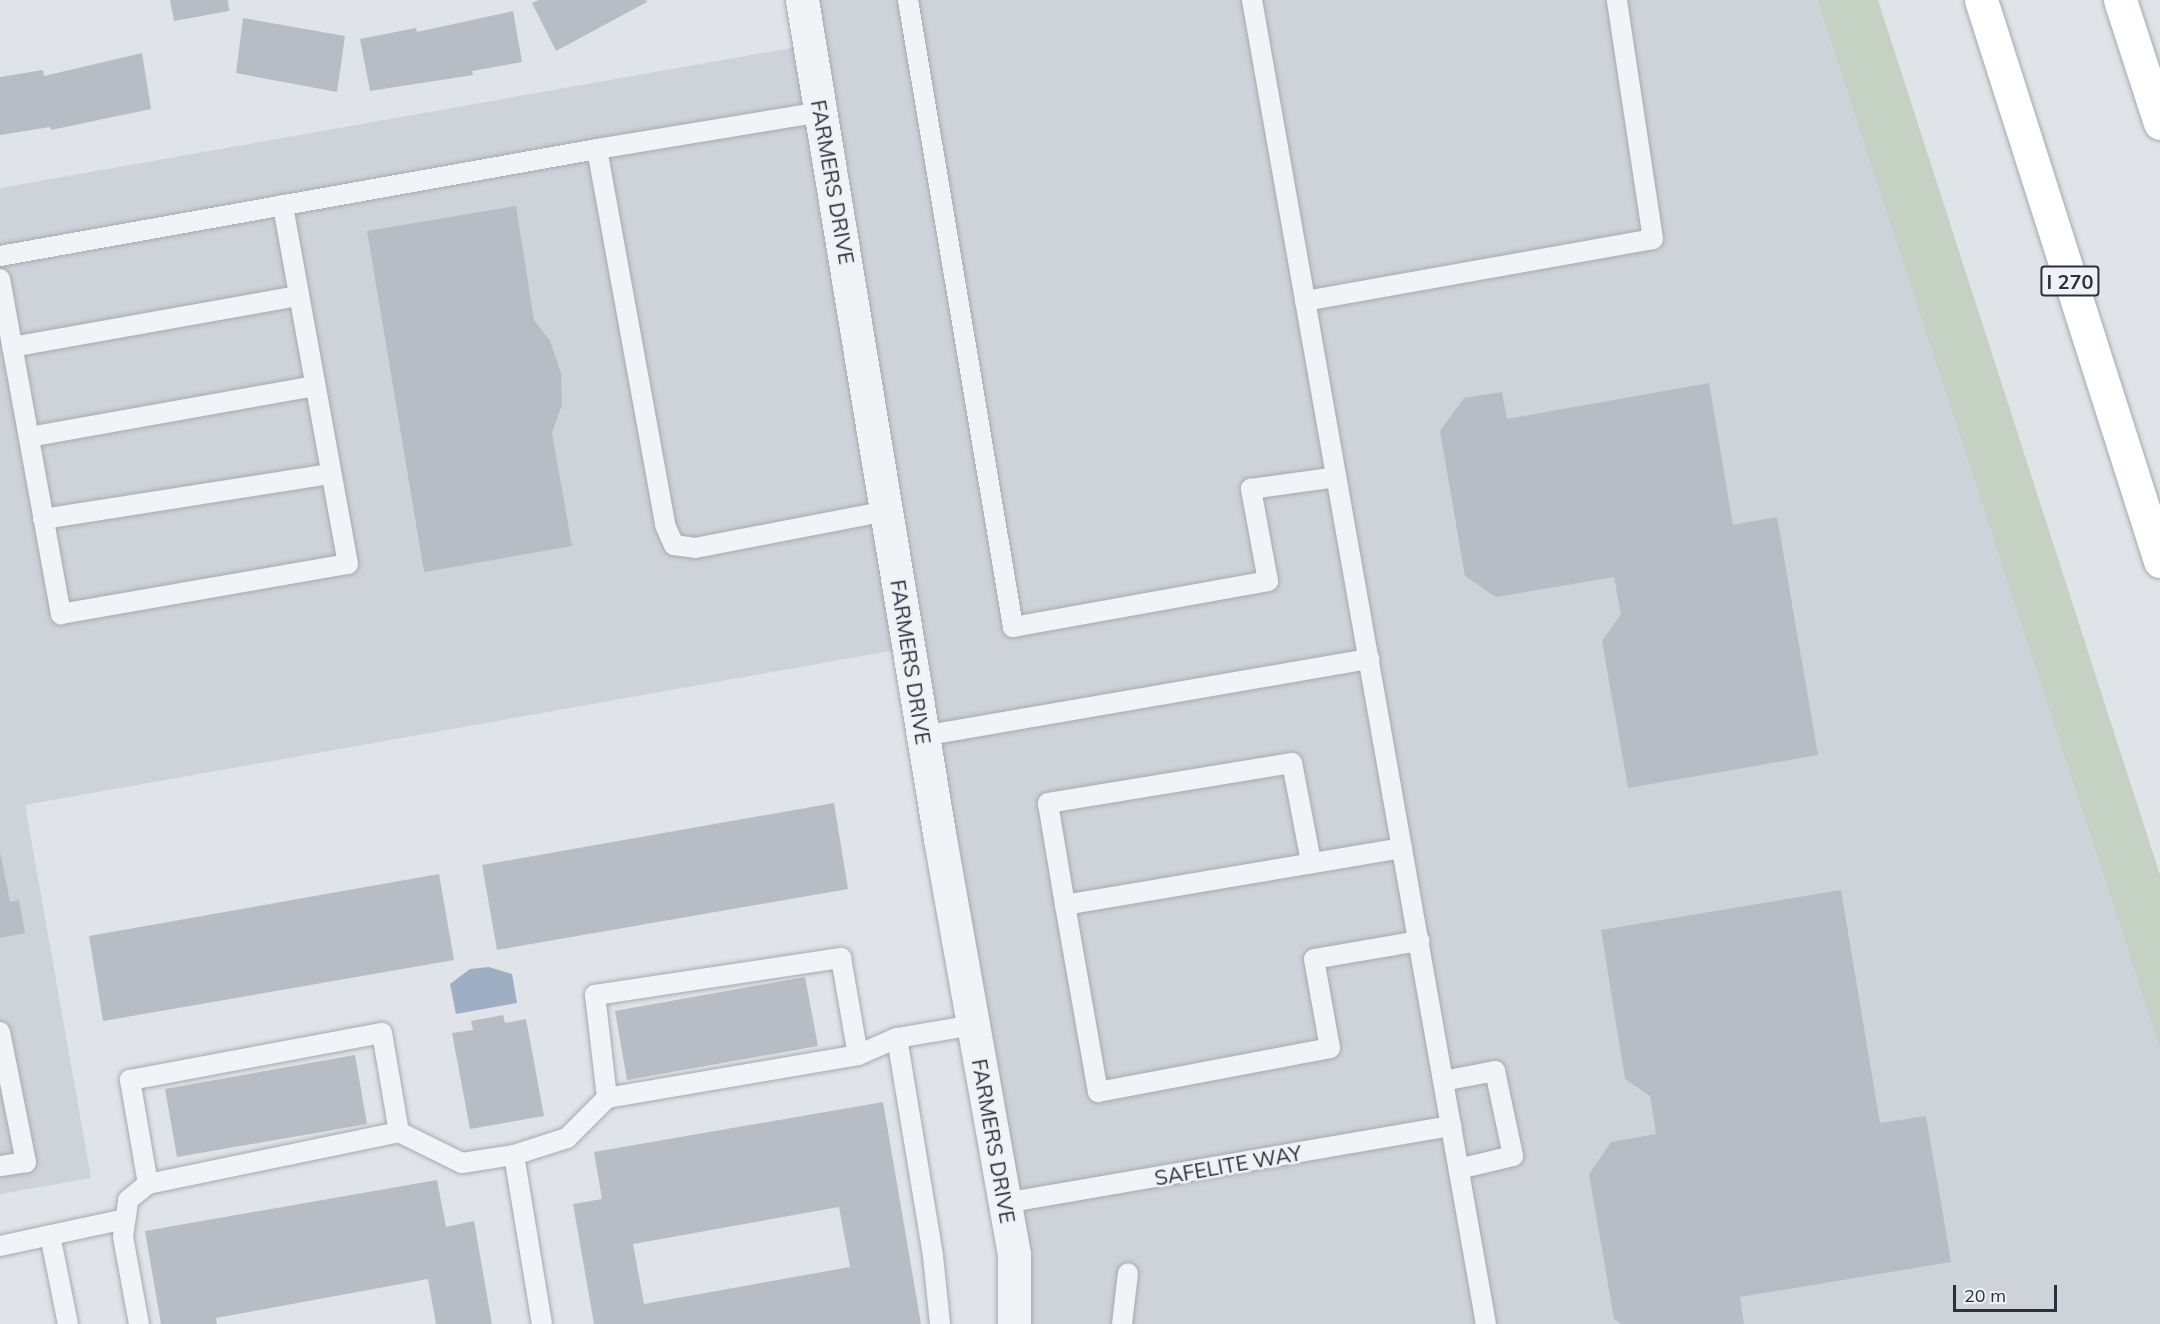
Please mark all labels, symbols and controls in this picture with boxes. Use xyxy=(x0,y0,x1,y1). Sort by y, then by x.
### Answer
street label: FARMERS DRIVE xyxy=(806,98,860,266)
road number: I 270 xyxy=(2040,264,2100,298)
street label: FARMERS DRIVE xyxy=(886,578,936,746)
street label: FARMERS DRIVE xyxy=(967,1057,1021,1225)
street label: SAFELITE WAY xyxy=(1152,1140,1304,1190)
scale bar xyxy=(1956,1273,2060,1311)
text: 20 m xyxy=(1964,1284,2006,1307)

